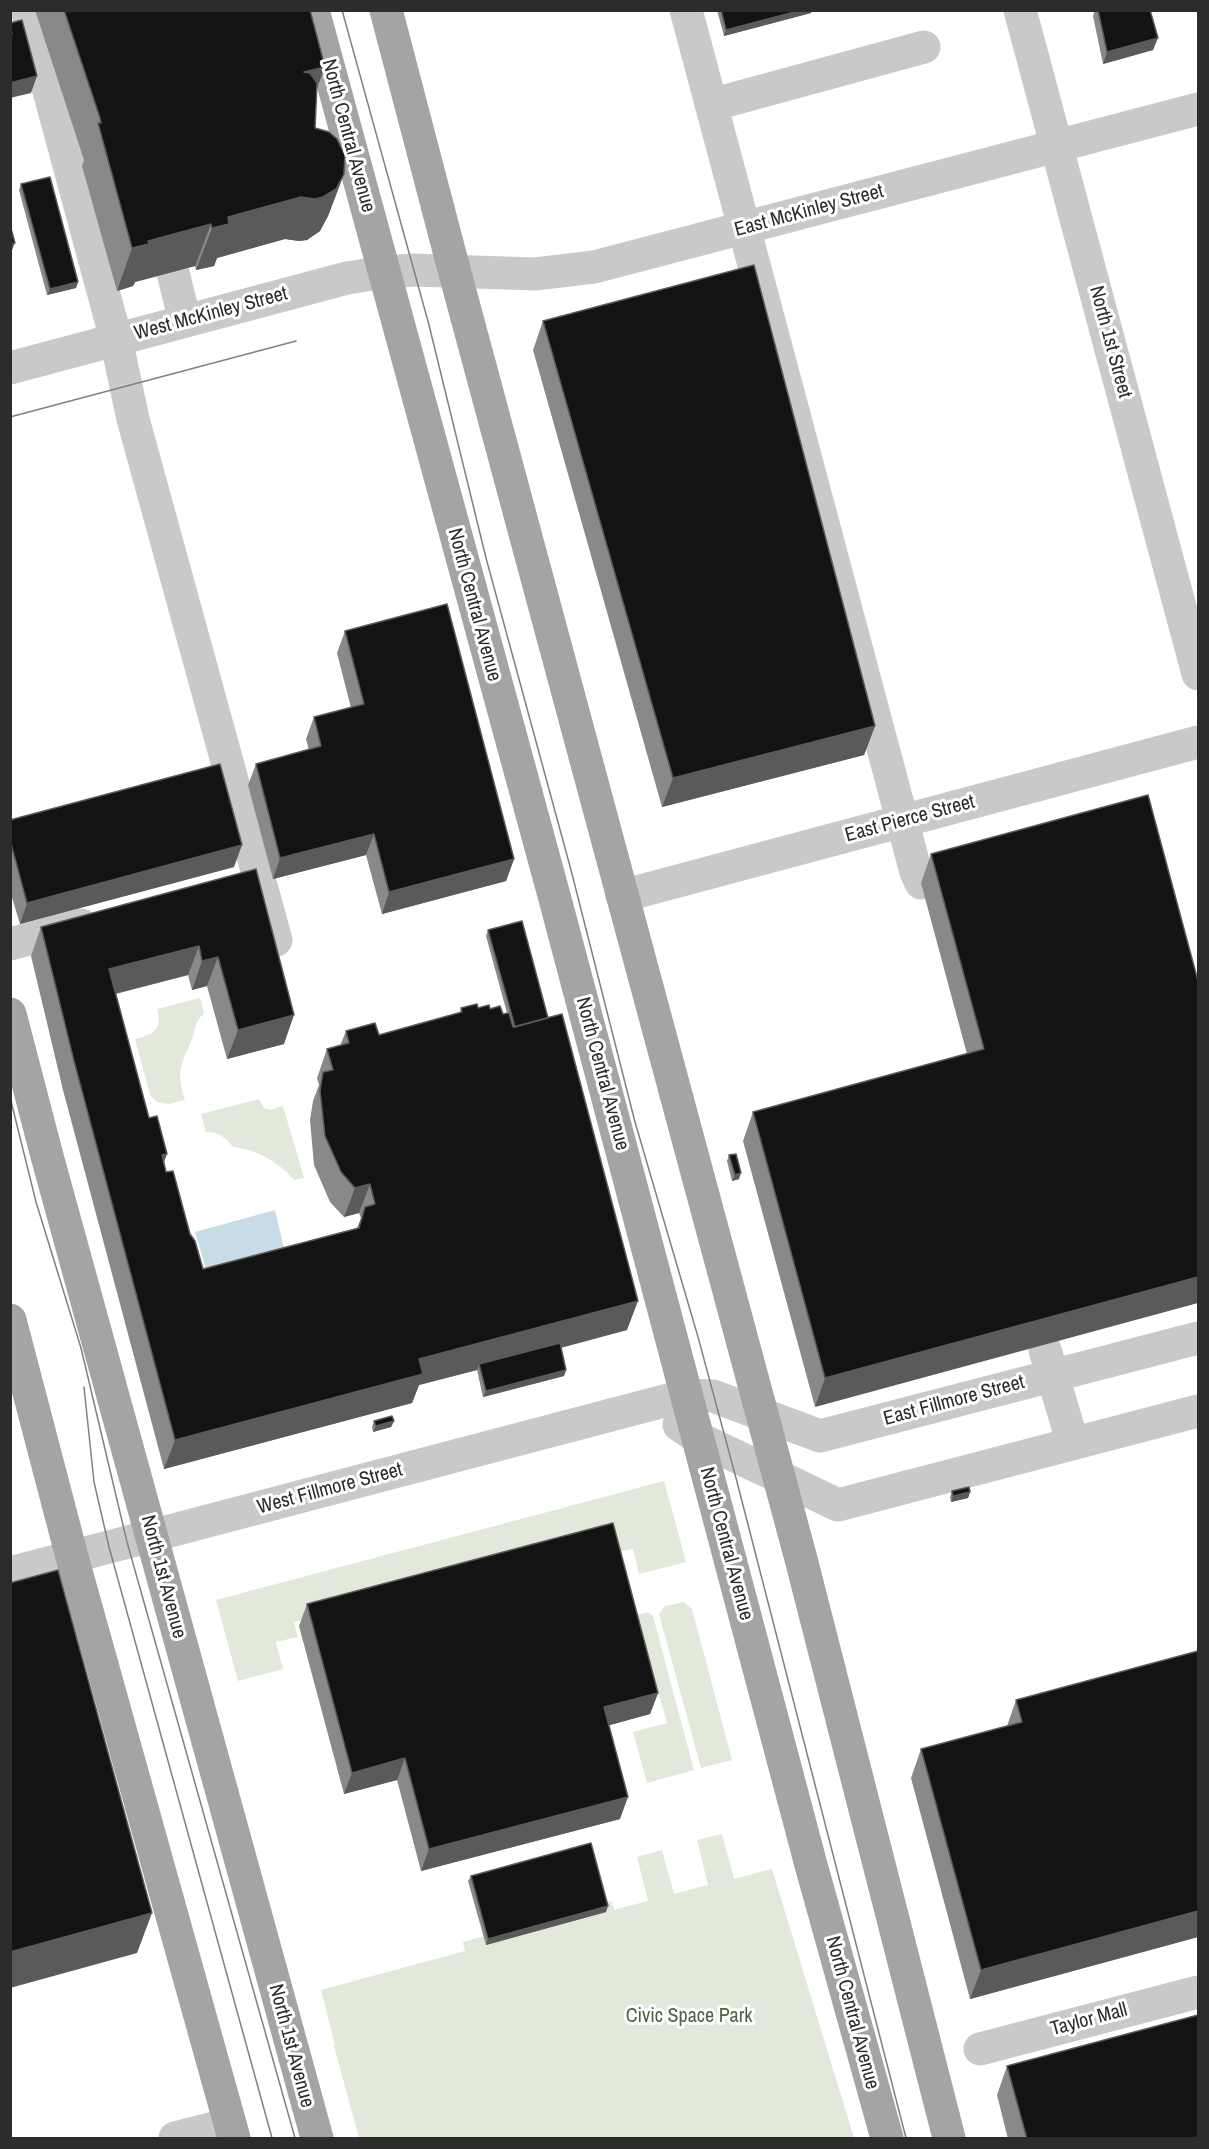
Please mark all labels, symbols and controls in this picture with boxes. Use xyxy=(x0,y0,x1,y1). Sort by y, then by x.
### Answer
street label: North Central Avenue xyxy=(316,57,380,215)
street label: East McKinley Street xyxy=(732,180,886,242)
street label: West McKinley Street xyxy=(132,282,290,346)
street label: North 1st Street xyxy=(1084,283,1136,401)
street label: North Central Avenue xyxy=(442,526,506,684)
street label: East Pierce Street xyxy=(843,790,977,848)
street label: North Central Avenue xyxy=(570,995,634,1153)
street label: East Fillmore Street xyxy=(881,1371,1027,1431)
street label: West Fillmore Street xyxy=(255,1458,405,1520)
street label: North Central Avenue xyxy=(694,1465,758,1623)
street label: North 1st Avenue xyxy=(135,1513,191,1641)
street label: North Central Avenue xyxy=(820,1934,884,2092)
street label: North 1st Avenue xyxy=(263,1982,319,2110)
street label: Taylor Mall xyxy=(1048,1998,1130,2042)
park label: Civic Space Park xyxy=(626,2005,752,2029)

